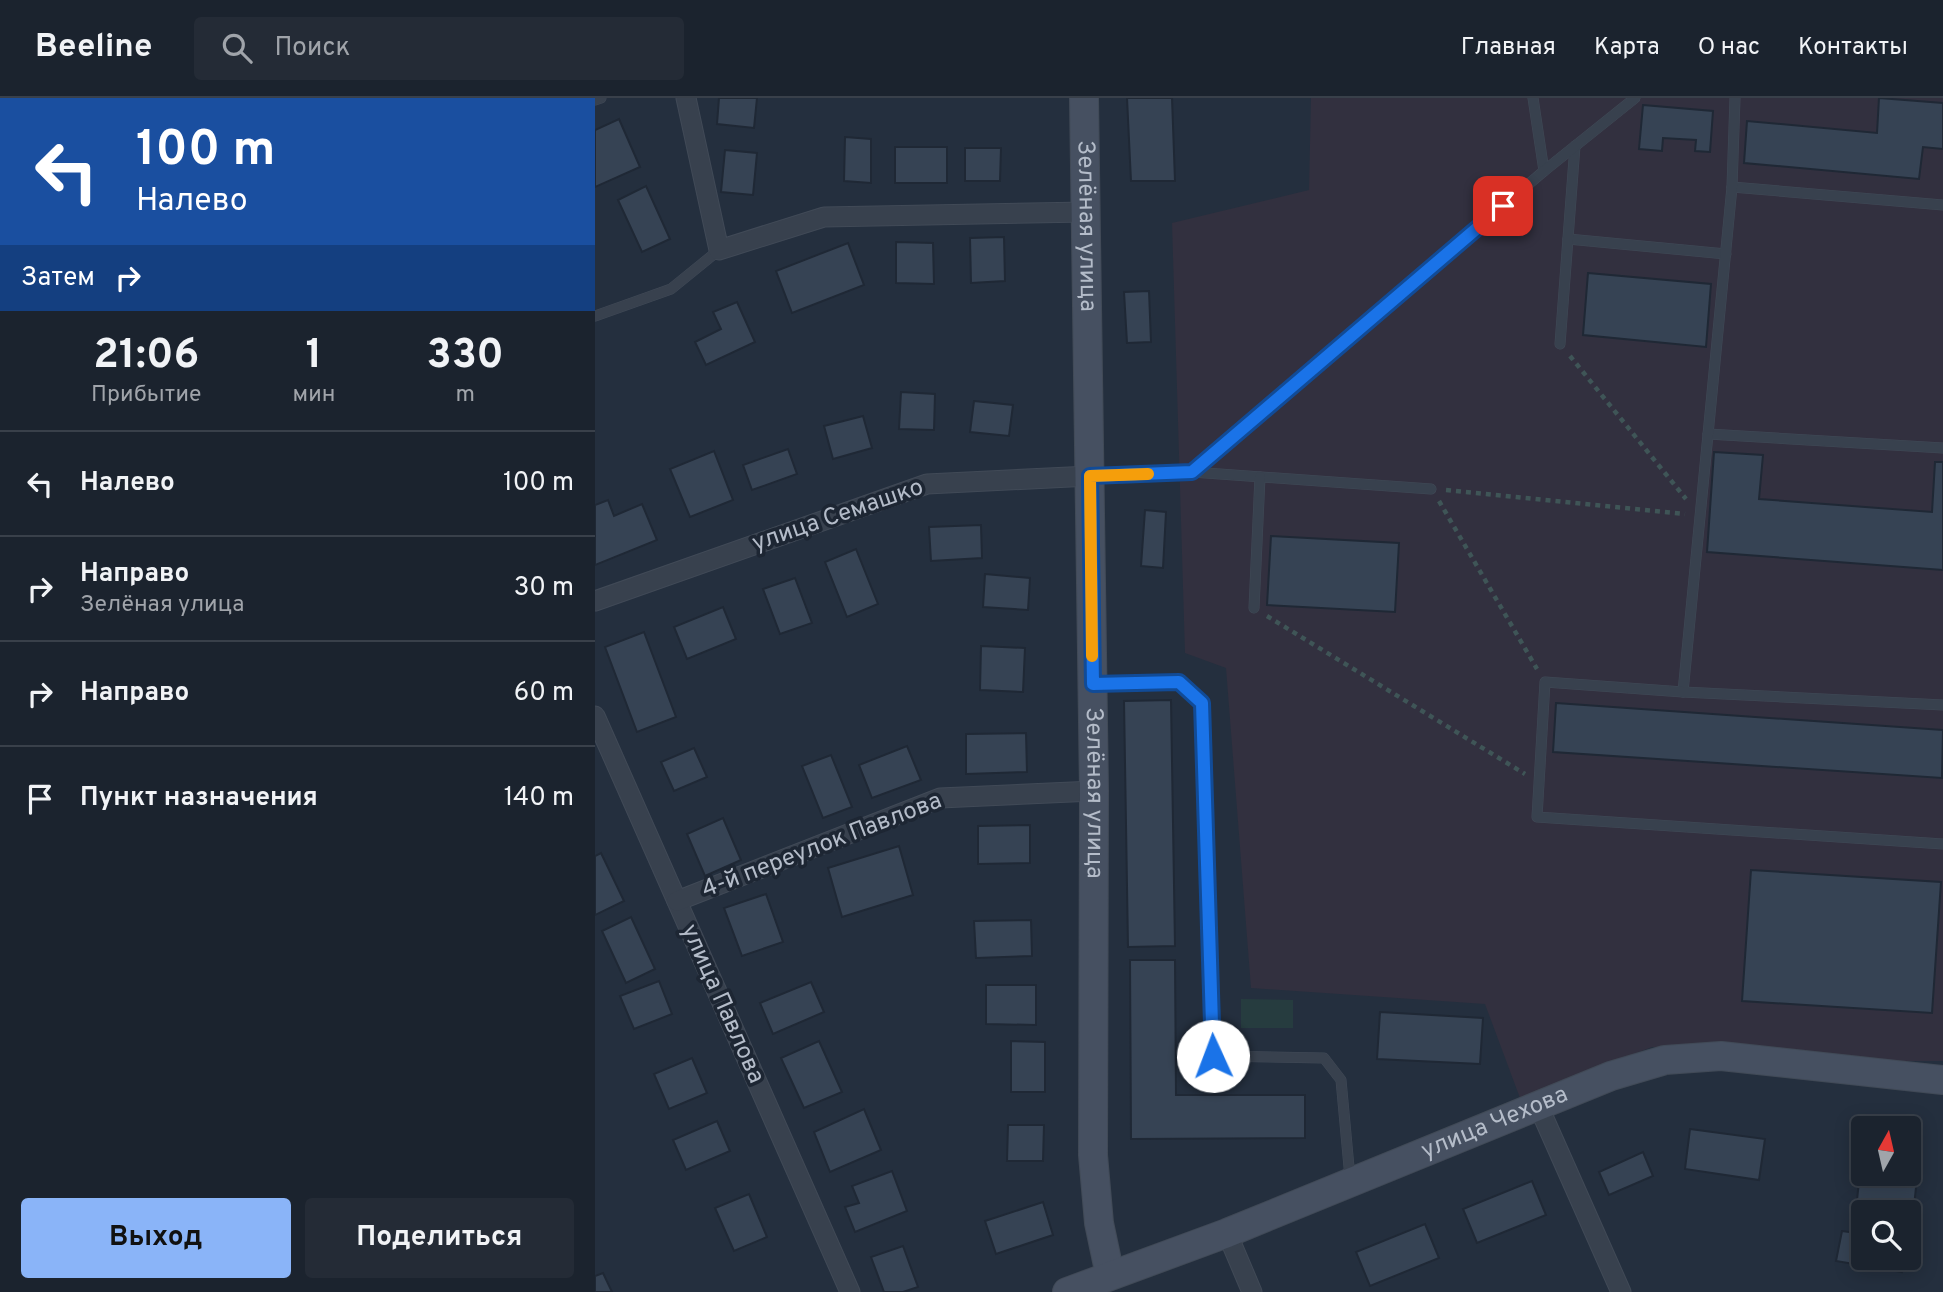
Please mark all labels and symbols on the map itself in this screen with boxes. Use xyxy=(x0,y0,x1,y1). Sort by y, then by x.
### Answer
street label: Зелёная улица xyxy=(1070,140,1102,312)
pin xyxy=(1473,176,1533,236)
street label: улица Семашко xyxy=(748,473,928,559)
street label: Зелёная улица xyxy=(1078,707,1109,879)
street label: 4-й переулок Павлова xyxy=(698,786,946,906)
street label: улица Павлова xyxy=(673,920,771,1088)
position arrow xyxy=(1176,1019,1250,1093)
street label: улица Чехова xyxy=(1417,1080,1573,1167)
north arrow xyxy=(1851,1116,1921,1186)

